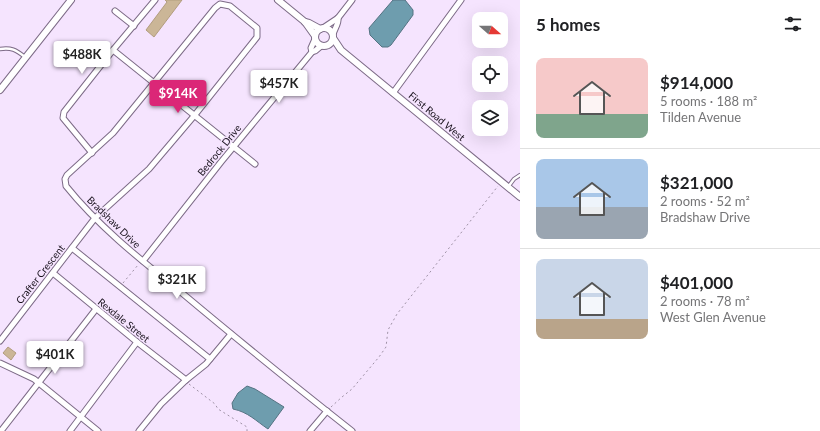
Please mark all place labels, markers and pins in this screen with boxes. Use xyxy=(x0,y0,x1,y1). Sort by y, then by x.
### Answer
pin: $488K xyxy=(54,41,110,75)
pin: $457K xyxy=(251,70,307,104)
pin: $914K xyxy=(150,80,206,114)
pin: $321K xyxy=(149,266,205,300)
pin: $401K xyxy=(27,341,83,375)

